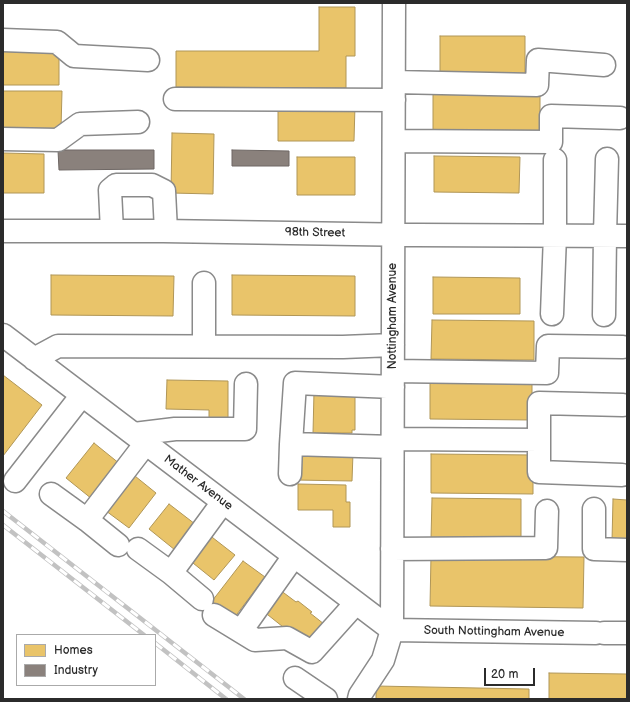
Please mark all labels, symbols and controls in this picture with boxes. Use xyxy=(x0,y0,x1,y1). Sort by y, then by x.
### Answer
street label: 98th Street xyxy=(285,225,345,241)
street label: Nottingham Avenue xyxy=(386,263,400,369)
street label: Mather Avenue xyxy=(161,452,235,514)
street label: South Nottingham Avenue xyxy=(424,624,564,640)
legend xyxy=(16,634,156,686)
text: Homes xyxy=(54,643,93,658)
scale bar xyxy=(486,660,537,686)
text: Industry xyxy=(54,663,98,678)
text: 20 m xyxy=(491,667,518,682)

